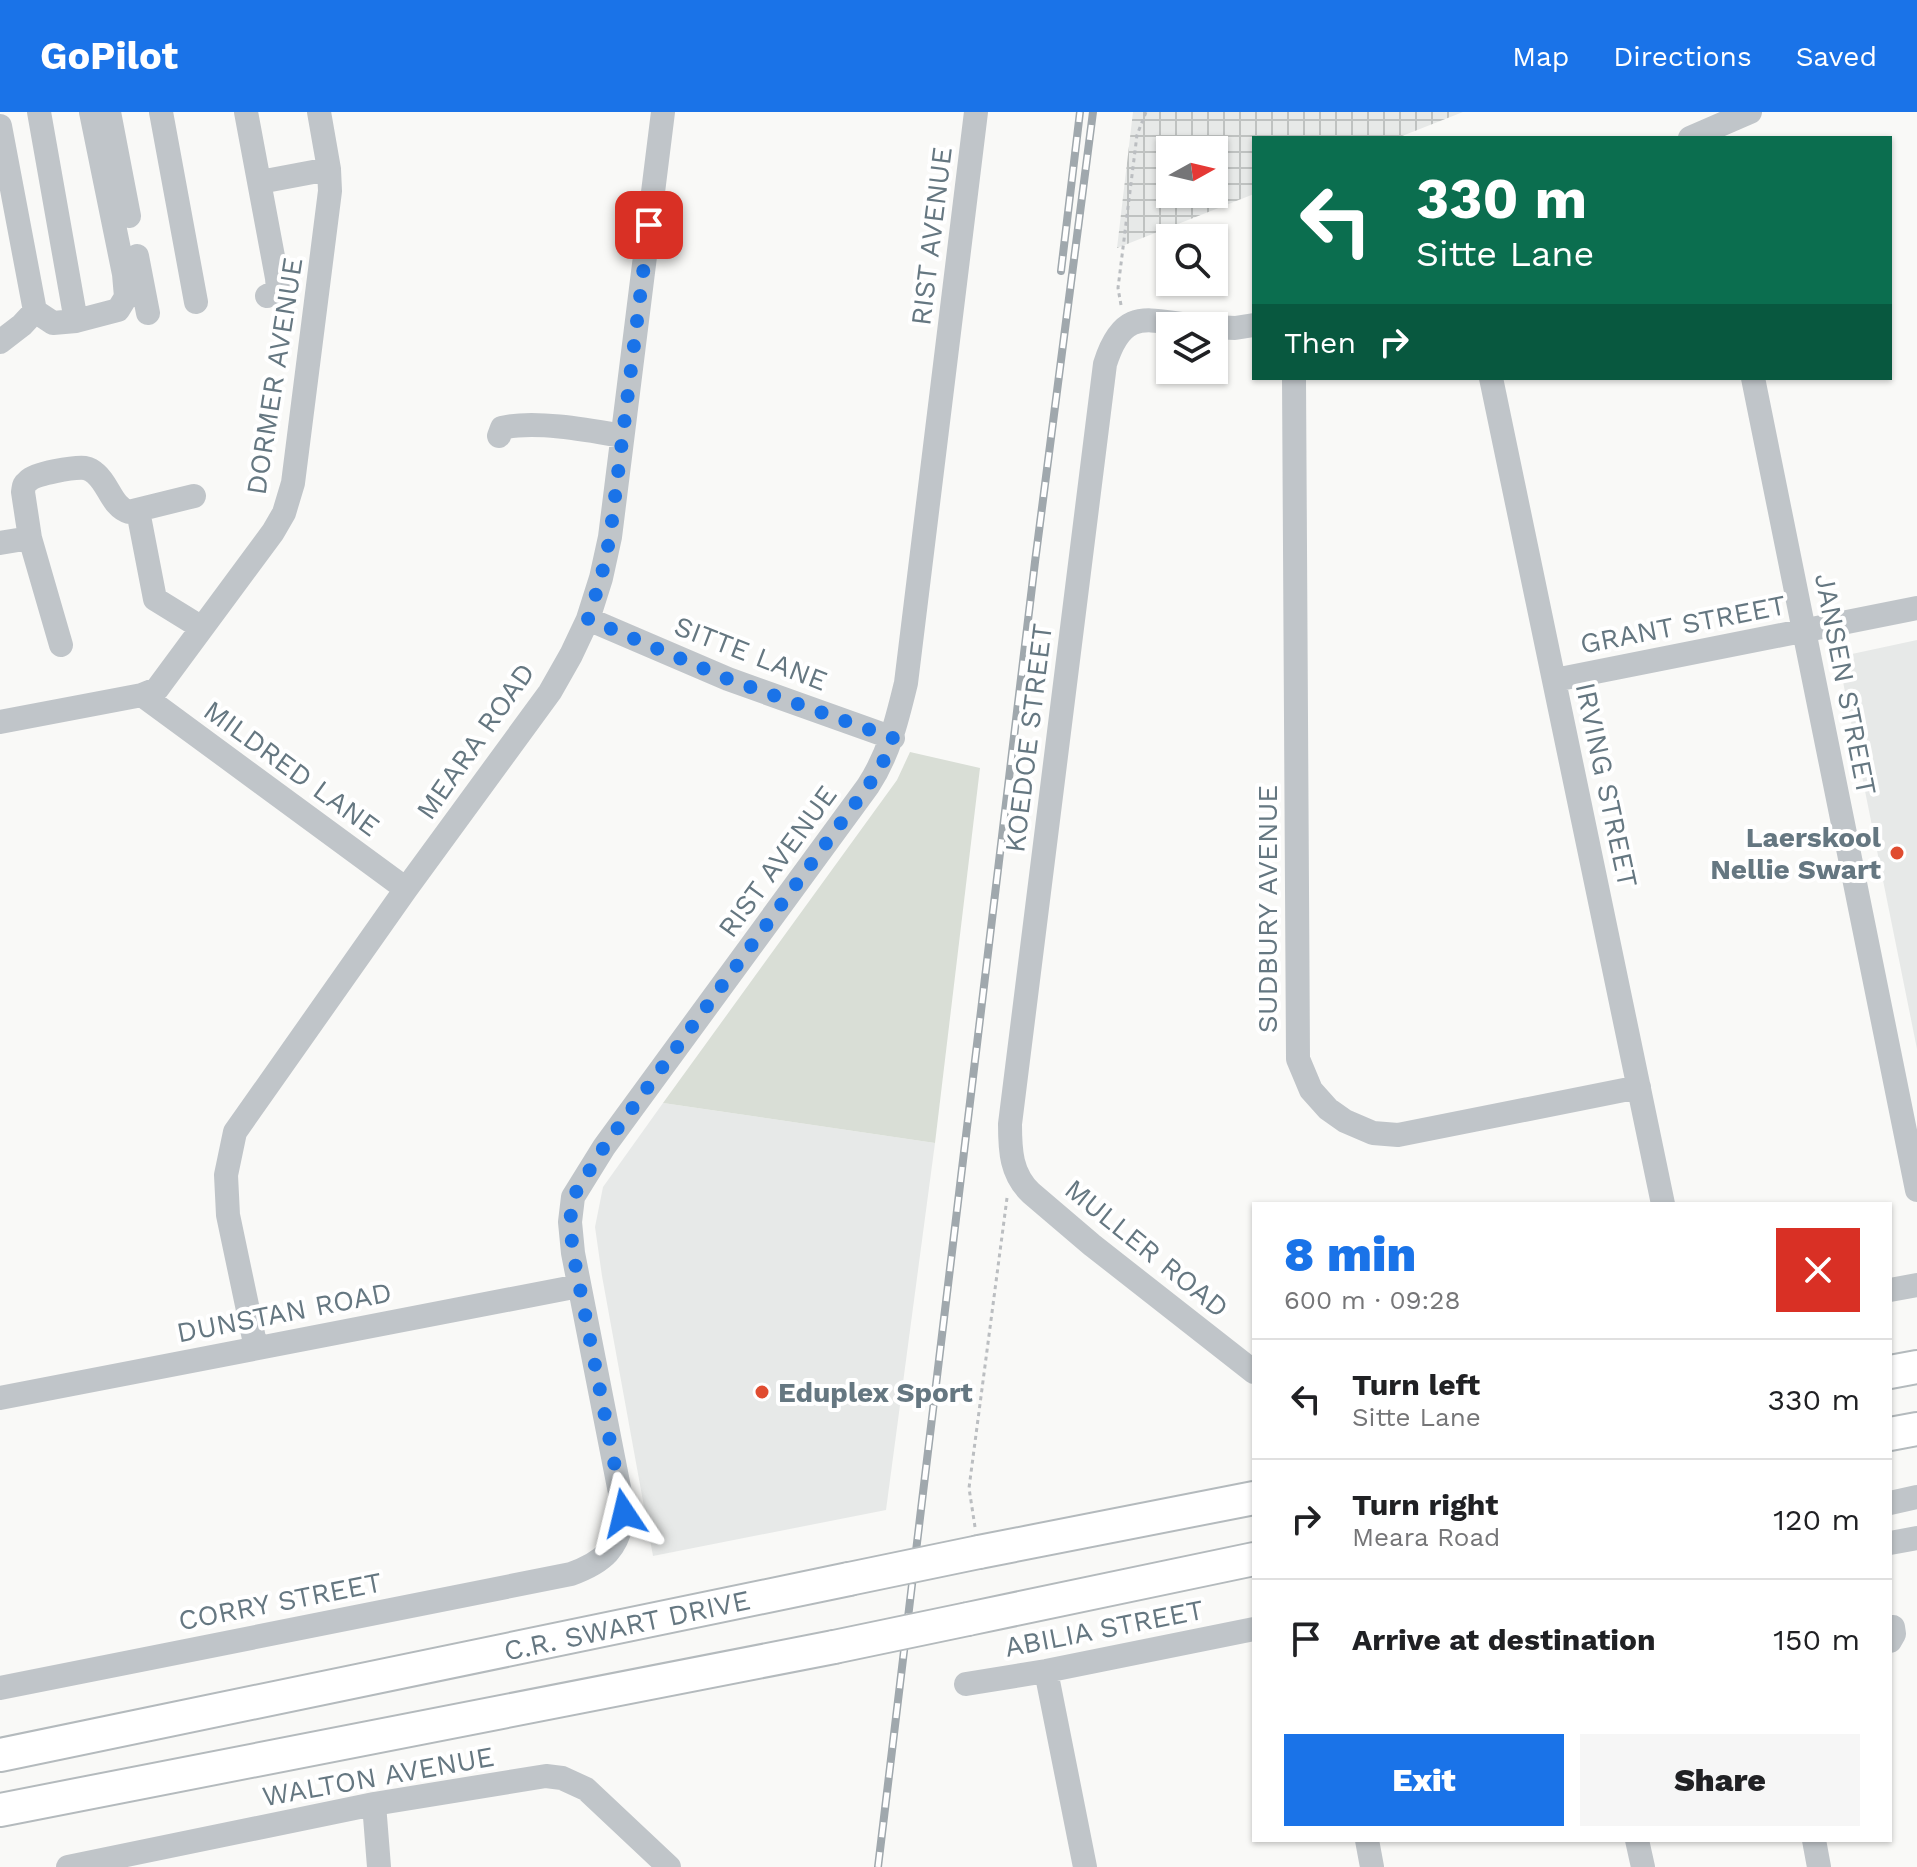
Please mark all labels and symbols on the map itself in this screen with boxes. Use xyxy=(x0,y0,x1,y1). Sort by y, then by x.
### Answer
north arrow xyxy=(1156,136,1228,208)
street label: RIST AVENUE xyxy=(904,145,959,327)
pin xyxy=(615,191,683,259)
street label: DORMER AVENUE xyxy=(239,255,310,497)
street label: JANSEN STREET xyxy=(1808,570,1883,798)
street label: GRANT STREET xyxy=(1577,588,1789,661)
street label: SITTE LANE xyxy=(670,609,832,698)
street label: KOEDOE STREET xyxy=(998,622,1059,854)
street label: MEARA ROAD xyxy=(409,657,541,826)
street label: IRVING STREET xyxy=(1569,680,1644,891)
street label: MILDRED LANE xyxy=(197,694,386,843)
street label: RIST AVENUE xyxy=(711,779,844,944)
street label: SUDBURY AVENUE xyxy=(1251,785,1284,1033)
place label: Laerskool Nellie Swart xyxy=(1710,821,1882,886)
marker: Laerskool Nellie Swart xyxy=(1888,844,1906,862)
street label: MULLER ROAD xyxy=(1058,1172,1235,1324)
street label: DUNSTAN ROAD xyxy=(174,1275,394,1349)
place label: Eduplex Sport xyxy=(778,1376,973,1409)
marker: Eduplex Sport xyxy=(753,1383,771,1401)
position arrow xyxy=(582,1471,666,1555)
street label: CORRY STREET xyxy=(176,1566,385,1637)
street label: C.R. SWART DRIVE xyxy=(501,1583,753,1668)
street label: ABILIA STREET xyxy=(1002,1593,1207,1664)
street label: WALTON AVENUE xyxy=(260,1740,497,1813)

